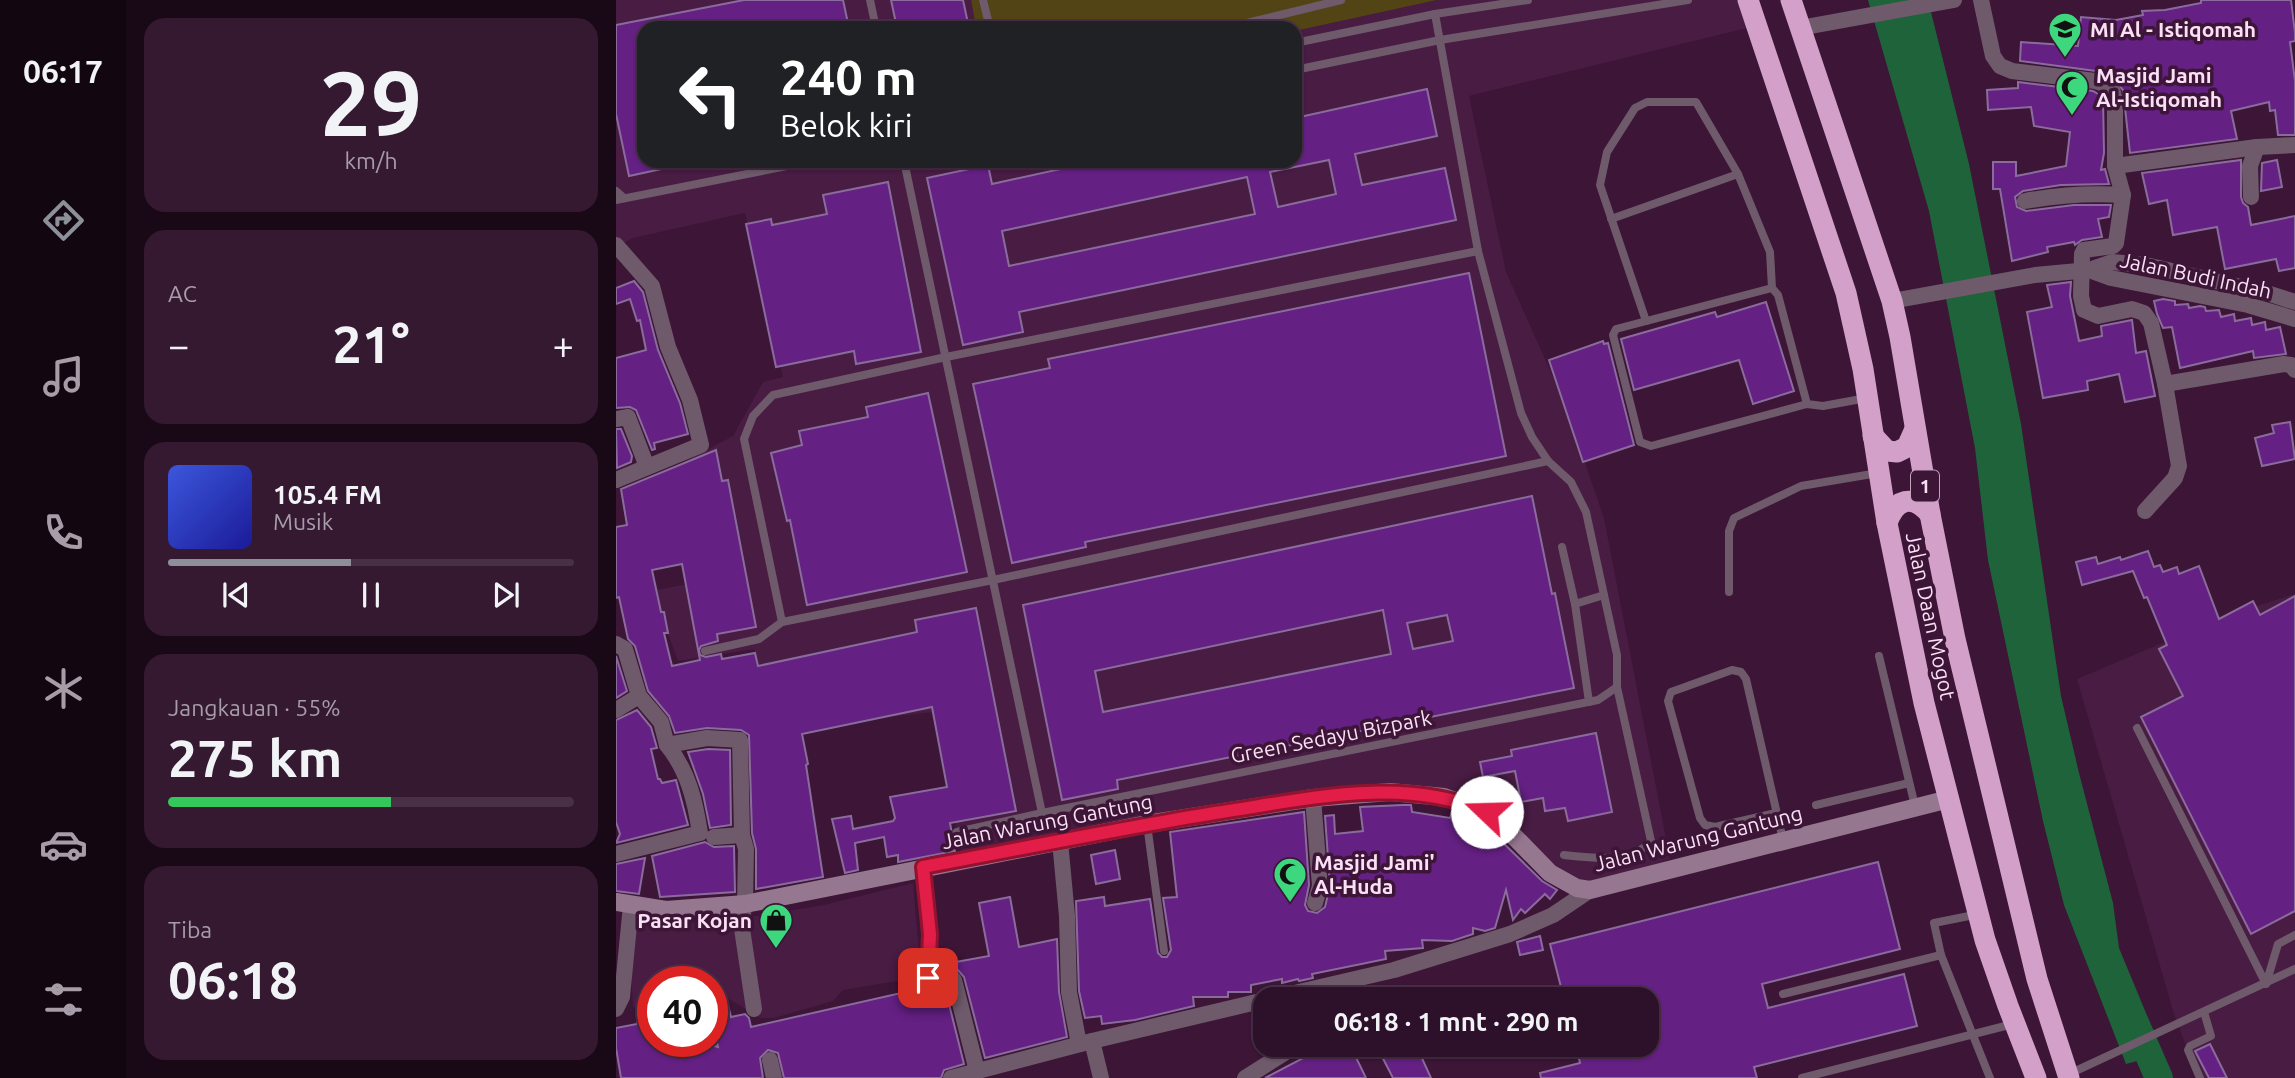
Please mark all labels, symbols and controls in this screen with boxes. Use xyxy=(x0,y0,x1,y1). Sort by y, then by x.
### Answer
school or university icon: MI Al - Istiqomah xyxy=(2046,10,2084,59)
place label: MI Al - Istiqomah xyxy=(2090,17,2256,41)
icon: left xyxy=(665,49,756,140)
text: 240 m xyxy=(780,49,917,104)
text: 29 xyxy=(320,51,422,153)
text: 06:17 xyxy=(23,53,103,89)
place label: Masjid Jami Al-Istiqomah xyxy=(2096,63,2222,111)
mosque icon: Masjid Jami Al-Istiqomah xyxy=(2053,68,2091,117)
text: Belok kiri xyxy=(780,107,912,143)
text: km/h xyxy=(344,148,398,173)
icon: directions xyxy=(39,196,88,245)
street label: Jalan Budi Indah xyxy=(2118,247,2274,303)
text: AC xyxy=(168,281,197,306)
text: 21° xyxy=(332,315,410,373)
text: − xyxy=(168,324,189,366)
text: + xyxy=(553,324,574,366)
icon: music xyxy=(39,352,88,401)
road number: 1 xyxy=(1911,471,1939,502)
text: 105.4 FM xyxy=(273,480,382,509)
icon: phone xyxy=(39,508,88,557)
text: Musik xyxy=(273,509,333,534)
street label: Jalan Daan Mogot xyxy=(1902,530,1960,702)
icon: previous xyxy=(217,576,255,614)
icon: pause xyxy=(352,576,390,614)
icon: next xyxy=(487,576,525,614)
icon: climate xyxy=(39,664,88,713)
text: Jangkauan · 55% xyxy=(168,695,340,720)
street label: Green Sedayu Bizpark xyxy=(1228,705,1434,767)
text: 275 km xyxy=(168,729,342,787)
position arrow xyxy=(1450,775,1524,849)
street label: Jalan Warung Gantung xyxy=(940,789,1154,853)
street label: Jalan Warung Gantung xyxy=(1591,800,1805,876)
icon: car xyxy=(39,820,88,869)
place label: Masjid Jami' Al-Huda xyxy=(1314,850,1435,898)
mosque icon: Masjid Jami' Al-Huda xyxy=(1271,855,1309,904)
shop icon: Pasar Kojan xyxy=(757,901,795,950)
place label: Pasar Kojan xyxy=(637,908,752,932)
text: Tiba xyxy=(168,917,212,942)
pin xyxy=(898,948,958,1008)
text: 06:18 xyxy=(168,951,298,1009)
icon: arrive xyxy=(909,959,947,997)
speed limit sign: 40 xyxy=(637,966,728,1057)
icon: filters xyxy=(39,975,88,1024)
text: 06:18 · 1 mnt · 290 m xyxy=(1334,1007,1578,1036)

